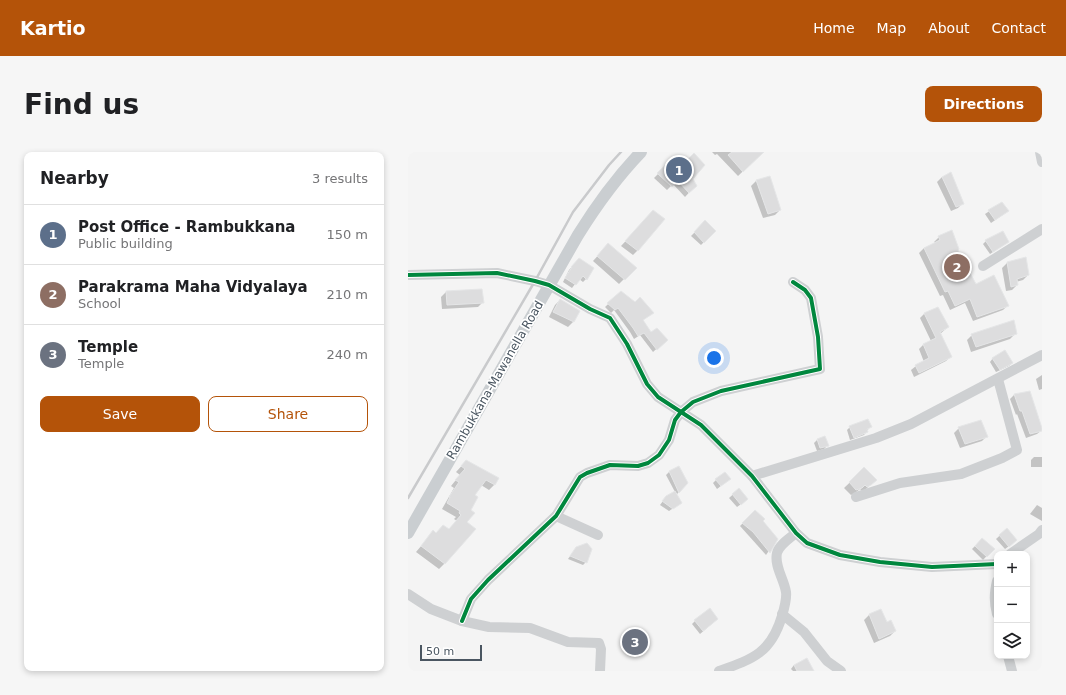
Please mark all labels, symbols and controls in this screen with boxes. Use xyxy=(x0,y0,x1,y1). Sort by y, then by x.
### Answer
text: Kartio xyxy=(20,17,86,39)
text: Home xyxy=(813,20,855,36)
text: Map xyxy=(877,20,906,36)
text: About xyxy=(928,20,970,36)
text: Contact xyxy=(992,20,1046,36)
button: Directions xyxy=(925,86,1042,122)
text: Find us xyxy=(24,88,139,121)
pin: 1 xyxy=(666,155,692,185)
text: Nearby xyxy=(40,168,109,188)
text: 3 results xyxy=(312,171,368,186)
text: Post Office - Rambukkana xyxy=(78,218,295,236)
text: 1 xyxy=(48,227,58,242)
text: 150 m xyxy=(326,227,368,242)
text: Public building xyxy=(78,236,173,251)
pin: 2 xyxy=(944,252,970,282)
text: Parakrama Maha Vidyalaya xyxy=(78,278,308,296)
text: 2 xyxy=(48,287,58,302)
text: 210 m xyxy=(326,287,368,302)
text: School xyxy=(78,296,121,311)
street label: Rambukkana-Mawanella Road xyxy=(444,298,546,462)
text: Temple xyxy=(78,338,138,356)
text: 3 xyxy=(48,347,58,362)
text: 240 m xyxy=(326,347,368,362)
your location xyxy=(704,348,724,368)
text: Temple xyxy=(78,356,124,371)
button: Save xyxy=(40,396,200,432)
button: Share xyxy=(208,396,368,432)
map controls xyxy=(994,551,1030,659)
button: + xyxy=(994,551,1030,587)
button: − xyxy=(994,587,1030,623)
button: layers xyxy=(994,623,1030,659)
pin: 3 xyxy=(622,627,648,657)
scale bar xyxy=(420,643,482,662)
text: 50 m xyxy=(426,645,454,658)

